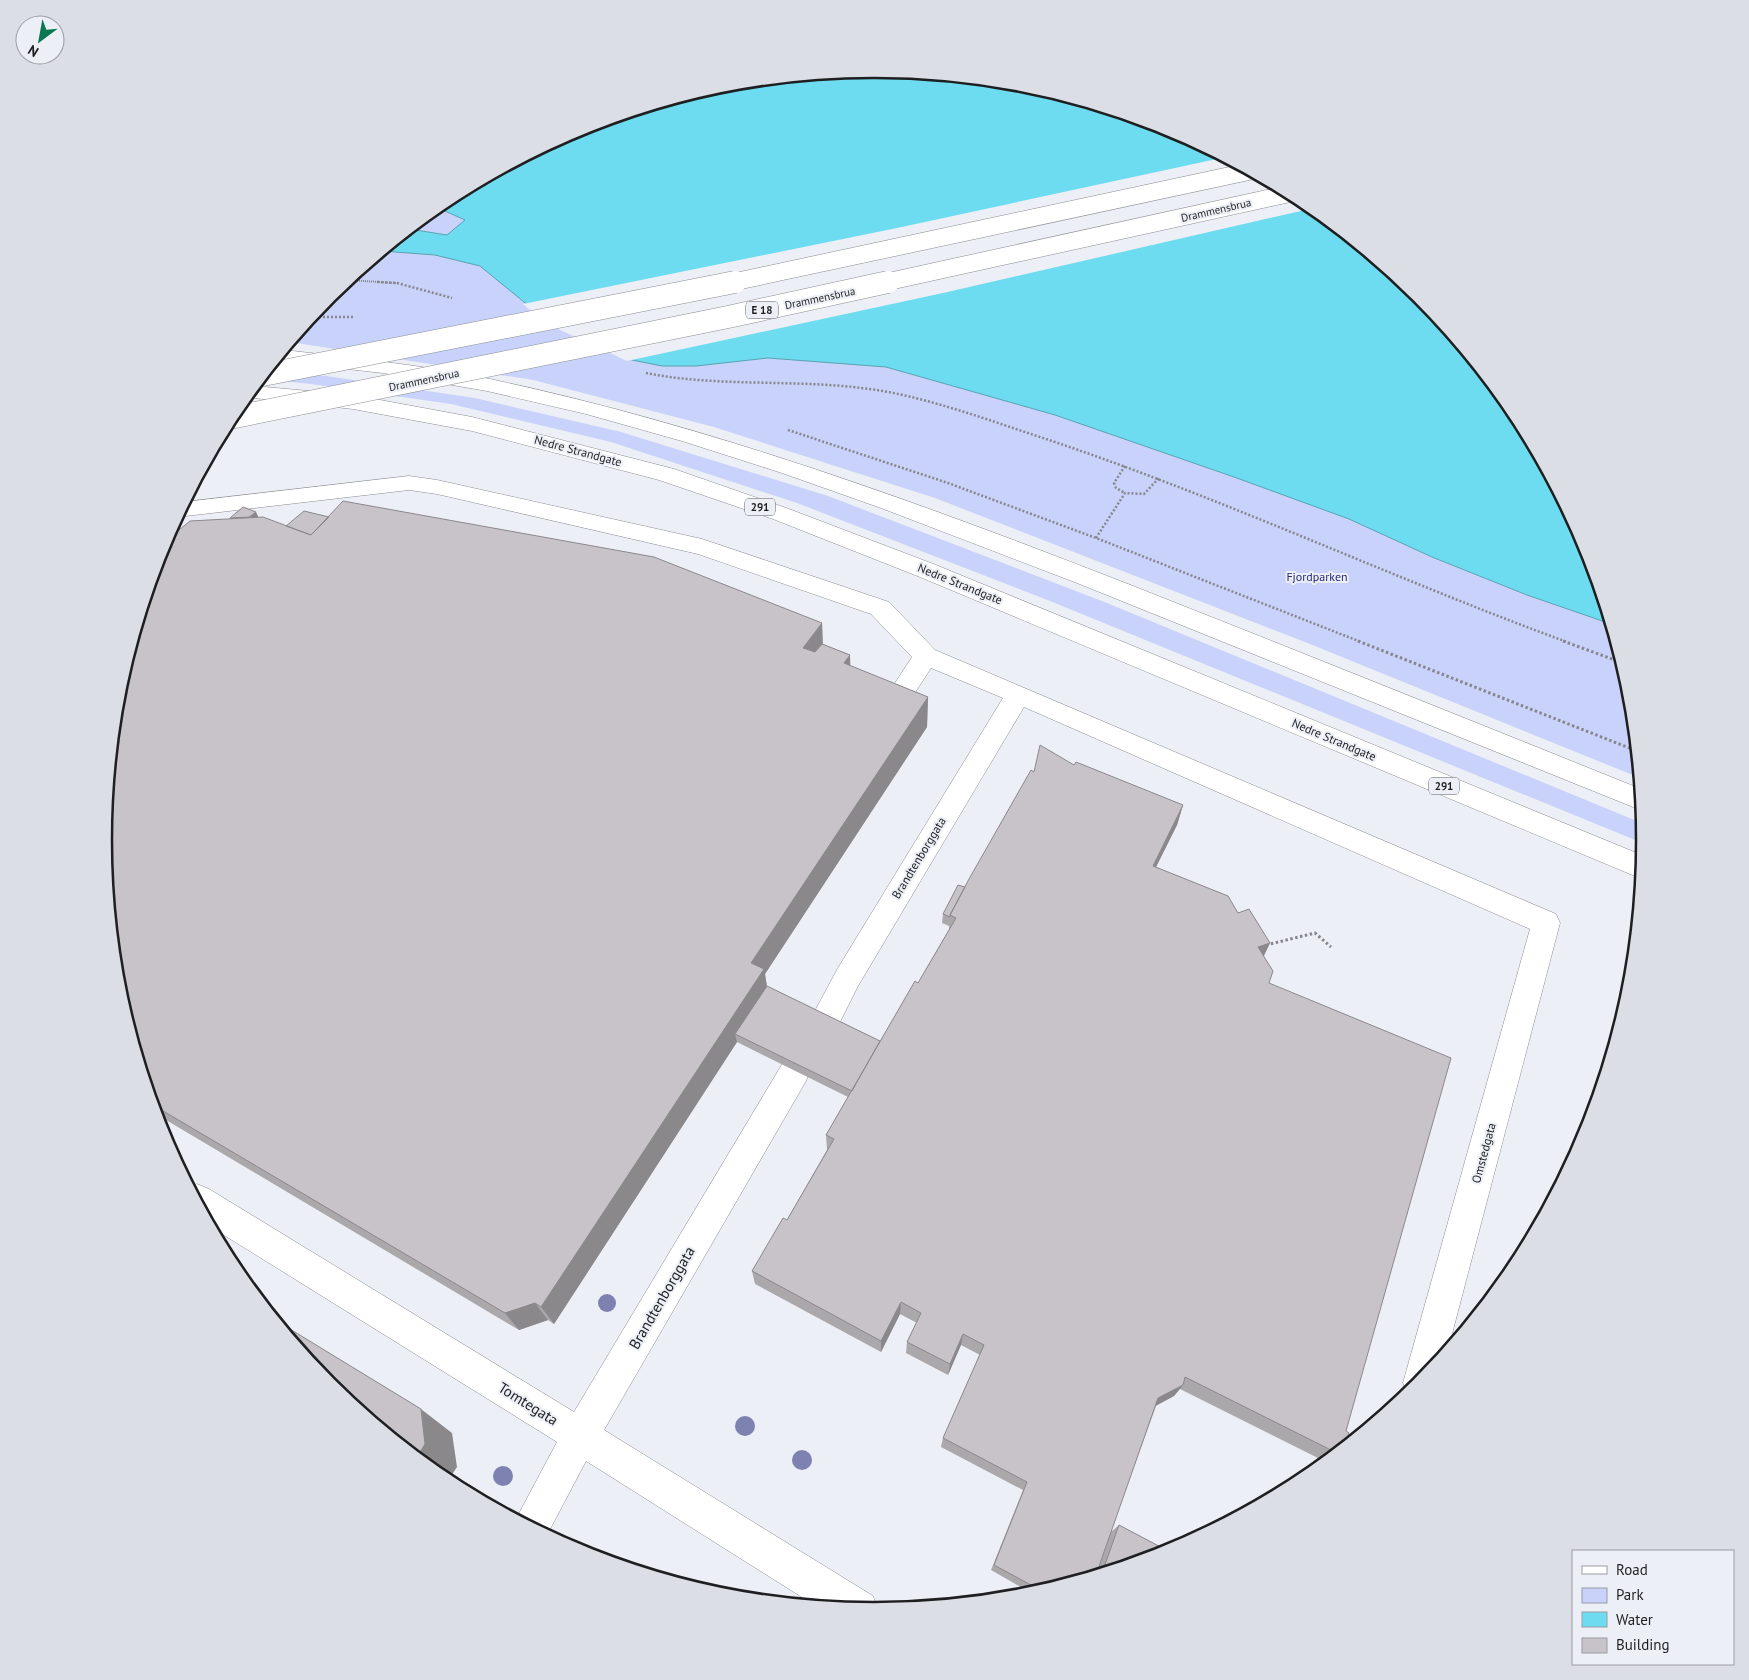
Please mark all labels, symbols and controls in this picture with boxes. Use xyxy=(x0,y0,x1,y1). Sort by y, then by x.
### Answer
north arrow xyxy=(15,15,65,65)
text: N xyxy=(24,41,42,61)
street label: Drammensbrua xyxy=(1180,195,1252,225)
street label: Drammensbrua xyxy=(784,284,856,312)
road number: E 18 xyxy=(746,302,778,318)
street label: Drammensbrua xyxy=(388,366,460,394)
street label: Nedre Strandgate xyxy=(533,432,624,469)
road number: 291 xyxy=(745,498,775,516)
street label: Nedre Strandgate xyxy=(916,560,1005,607)
park label: Fjordparken xyxy=(1286,569,1348,584)
street label: Nedre Strandgate xyxy=(1290,715,1379,764)
road number: 291 xyxy=(1429,778,1459,794)
street label: Brandtenborggata xyxy=(888,814,949,901)
street label: Omstedgata xyxy=(1468,1121,1499,1185)
street label: Brandtenborggata xyxy=(624,1243,699,1353)
street label: Tomtegata xyxy=(495,1378,562,1429)
legend xyxy=(1572,1550,1734,1665)
text: Road xyxy=(1616,1560,1648,1579)
text: Park xyxy=(1616,1585,1644,1604)
text: Water xyxy=(1616,1610,1653,1629)
text: Building xyxy=(1616,1635,1670,1654)

